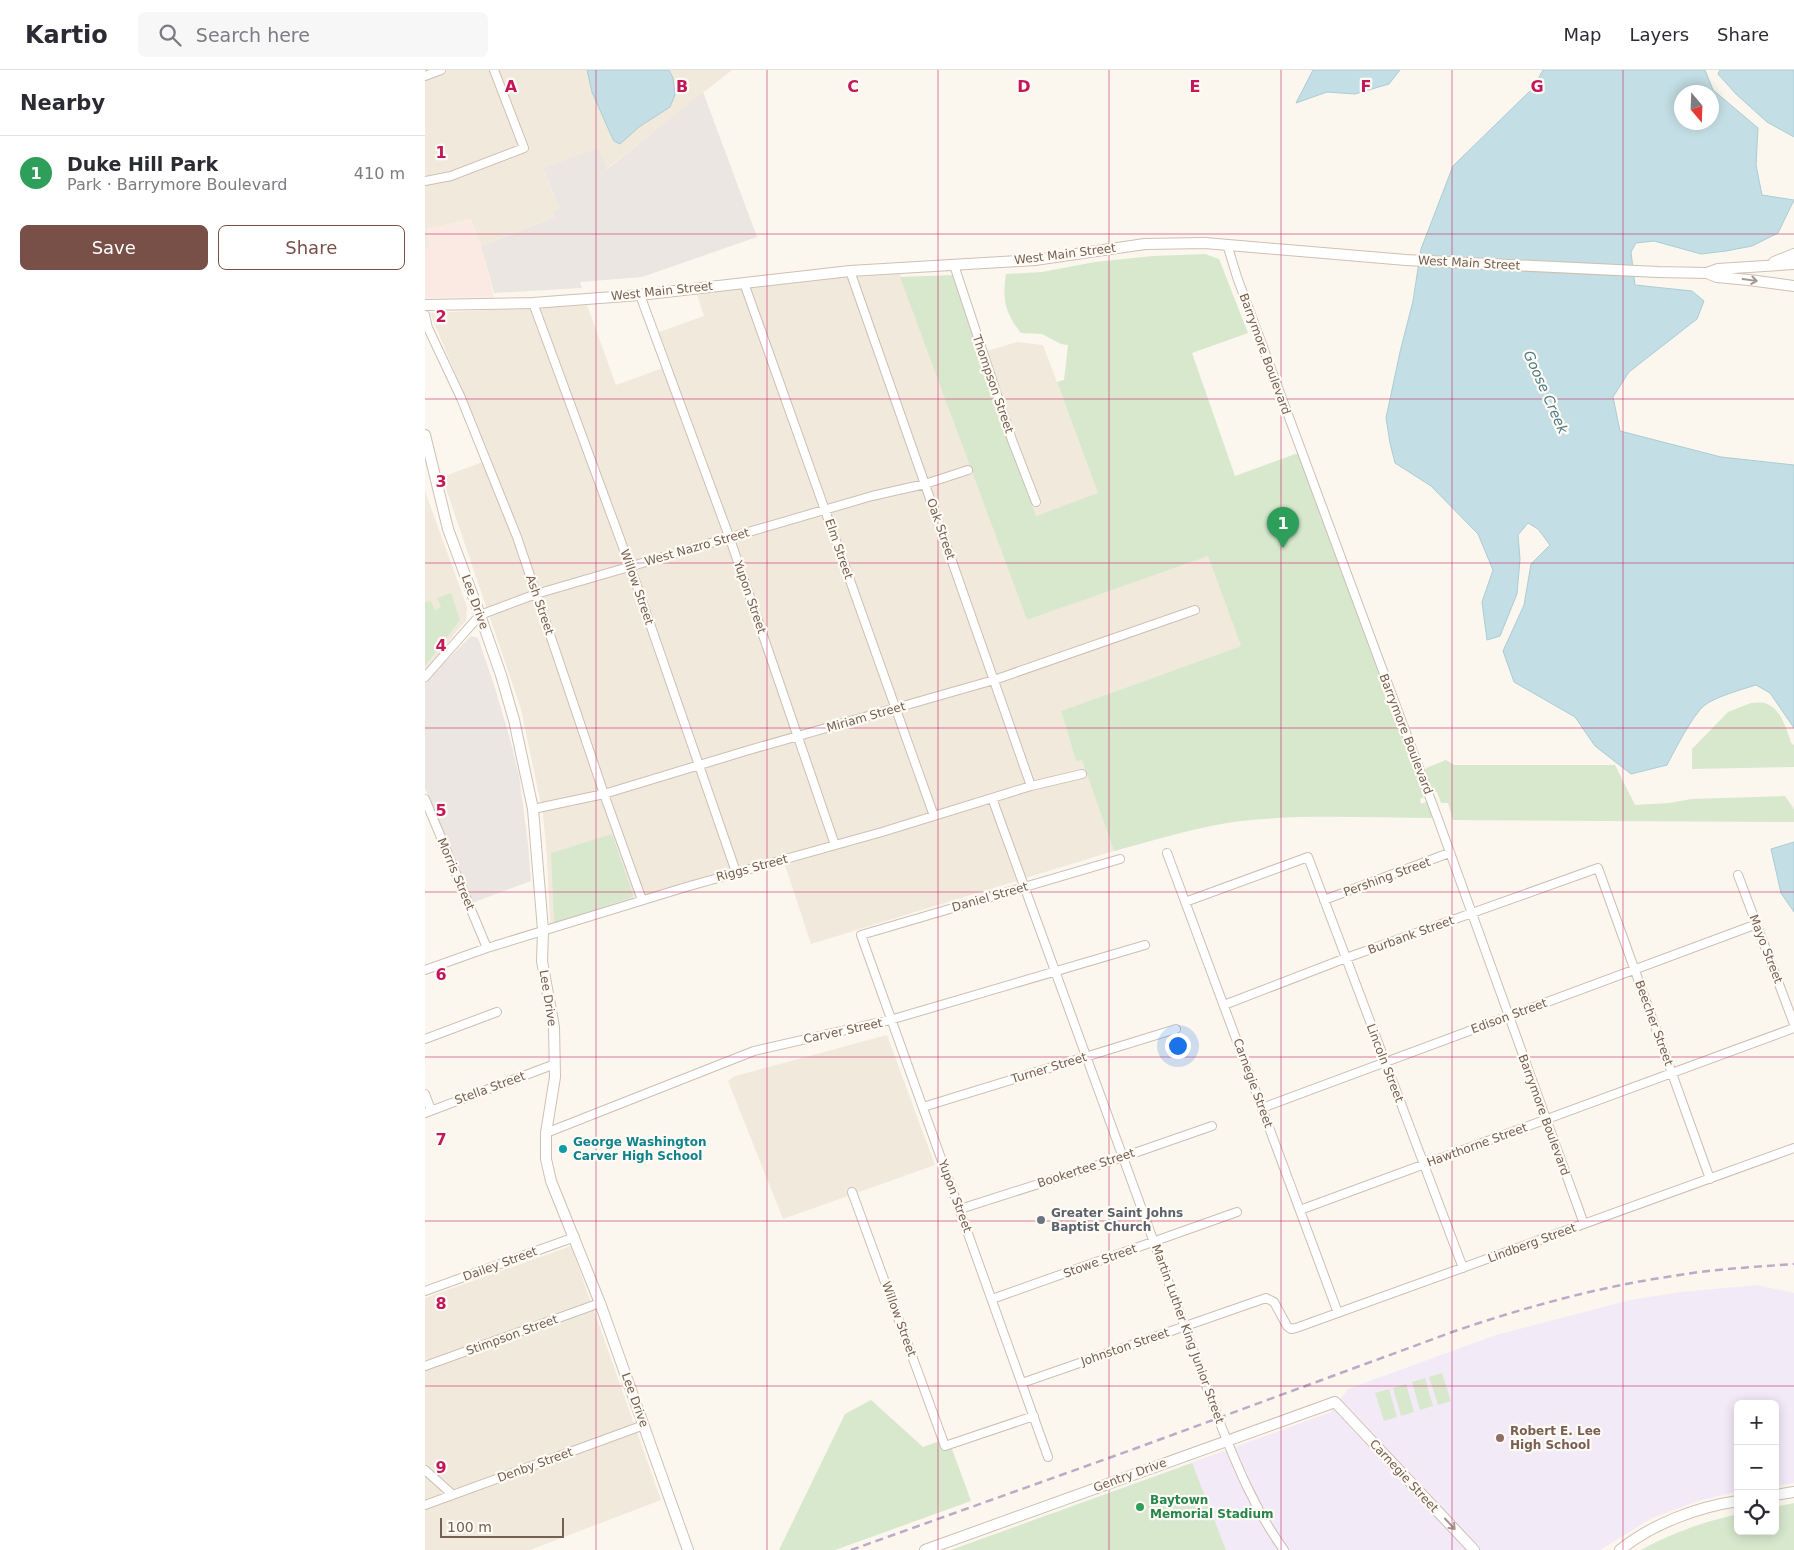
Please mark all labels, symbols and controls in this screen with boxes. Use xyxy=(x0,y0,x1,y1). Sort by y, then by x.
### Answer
search box xyxy=(138,12,488,57)
text: Kartio xyxy=(25,21,108,49)
icon: search xyxy=(156,21,184,49)
text: Search here xyxy=(196,24,310,46)
text: Map xyxy=(1563,24,1601,45)
text: Layers xyxy=(1629,24,1689,45)
text: Share xyxy=(1717,24,1769,45)
text: A xyxy=(505,77,518,96)
text: B xyxy=(676,77,688,96)
text: C xyxy=(847,77,859,96)
text: D xyxy=(1017,77,1031,96)
text: E xyxy=(1190,77,1200,96)
text: F xyxy=(1361,77,1371,96)
text: G xyxy=(1530,77,1544,96)
north arrow xyxy=(1674,85,1719,130)
text: Nearby xyxy=(20,91,105,115)
text: 1 xyxy=(435,143,447,162)
text: Duke Hill Park xyxy=(67,153,218,175)
text: 1 xyxy=(30,164,42,183)
text: 410 m xyxy=(354,164,405,183)
text: Park · Barrymore Boulevard xyxy=(67,175,287,194)
button: Save xyxy=(20,225,208,270)
button: Share xyxy=(218,225,405,270)
street label: West Main Street xyxy=(1013,241,1117,267)
street label: West Main Street xyxy=(1418,253,1521,273)
one-way arrow xyxy=(1742,275,1758,285)
street label: West Main Street xyxy=(610,279,714,303)
street label: Barrymore Boulevard xyxy=(1237,291,1293,417)
text: 2 xyxy=(435,307,447,326)
street label: Thompson Street xyxy=(969,332,1016,435)
water label: Goose Creek xyxy=(1521,348,1572,437)
text: 3 xyxy=(435,472,447,491)
street label: Oak Street xyxy=(924,496,958,562)
pin: 1 xyxy=(1267,507,1299,548)
street label: Elm Street xyxy=(822,517,856,581)
street label: West Nazro Street xyxy=(643,525,751,569)
street label: Willow Street xyxy=(618,547,657,627)
street label: Yupon Street xyxy=(731,558,769,636)
street label: Lee Drive xyxy=(459,573,491,631)
street label: Ash Street xyxy=(523,573,557,637)
text: 4 xyxy=(435,636,447,655)
street label: Barrymore Boulevard xyxy=(1377,672,1435,796)
street label: Miriam Street xyxy=(825,699,907,735)
text: 5 xyxy=(435,801,447,820)
street label: Morris Street xyxy=(434,836,478,913)
street label: Riggs Street xyxy=(715,852,790,884)
street label: Pershing Street xyxy=(1341,855,1433,899)
street label: Daniel Street xyxy=(950,879,1030,915)
street label: Burbank Street xyxy=(1366,913,1456,957)
street label: Mayo Street xyxy=(1746,913,1786,986)
text: 6 xyxy=(435,965,447,984)
street label: Lee Drive xyxy=(537,969,559,1027)
street label: Beecher Street xyxy=(1632,978,1676,1068)
street label: Edison Street xyxy=(1469,996,1549,1036)
street label: Carver Street xyxy=(802,1016,884,1046)
street label: Lincoln Street xyxy=(1364,1022,1406,1104)
your location xyxy=(1165,1033,1191,1059)
street label: Carnegie Street xyxy=(1230,1036,1276,1130)
street label: Turner Street xyxy=(1009,1050,1089,1086)
street label: Barrymore Boulevard xyxy=(1516,1052,1572,1178)
street label: Stella Street xyxy=(453,1069,527,1107)
street label: Hawthorne Street xyxy=(1425,1120,1529,1170)
text: 7 xyxy=(435,1130,447,1149)
place label: George Washington Carver High School xyxy=(573,1135,706,1163)
marker: George Washington Carver High School xyxy=(557,1143,569,1155)
street label: Bookertee Street xyxy=(1036,1146,1137,1190)
street label: Yupon Street xyxy=(935,1157,975,1235)
place label: Greater Saint Johns Baptist Church xyxy=(1051,1206,1183,1234)
marker: Greater Saint Johns Baptist Church xyxy=(1035,1214,1047,1226)
street label: Lindberg Street xyxy=(1486,1220,1578,1265)
street label: Stowe Street xyxy=(1061,1241,1139,1281)
street label: Martin Luther King Junior Street xyxy=(1149,1243,1227,1426)
street label: Dailey Street xyxy=(461,1244,539,1284)
street label: Willow Street xyxy=(879,1279,919,1359)
text: 8 xyxy=(435,1294,447,1313)
street label: Stimpson Street xyxy=(464,1312,560,1358)
street label: Johnston Street xyxy=(1078,1325,1171,1369)
street label: Lee Drive xyxy=(619,1371,651,1429)
map controls xyxy=(1734,1400,1779,1535)
button: + xyxy=(1734,1400,1779,1445)
place label: Robert E. Lee High School xyxy=(1510,1424,1601,1452)
marker: Robert E. Lee High School xyxy=(1494,1432,1506,1444)
street label: Carnegie Street xyxy=(1367,1437,1441,1515)
street label: Denby Street xyxy=(495,1445,575,1485)
button: − xyxy=(1734,1445,1779,1490)
street label: Gentry Drive xyxy=(1092,1455,1168,1495)
text: 9 xyxy=(435,1458,447,1477)
button: locate xyxy=(1734,1490,1779,1535)
place label: Baytown Memorial Stadium xyxy=(1150,1493,1273,1521)
marker: Baytown Memorial Stadium xyxy=(1134,1501,1146,1513)
scale bar xyxy=(440,1515,564,1538)
one-way arrow xyxy=(1444,1518,1456,1531)
text: 100 m xyxy=(447,1519,492,1535)

